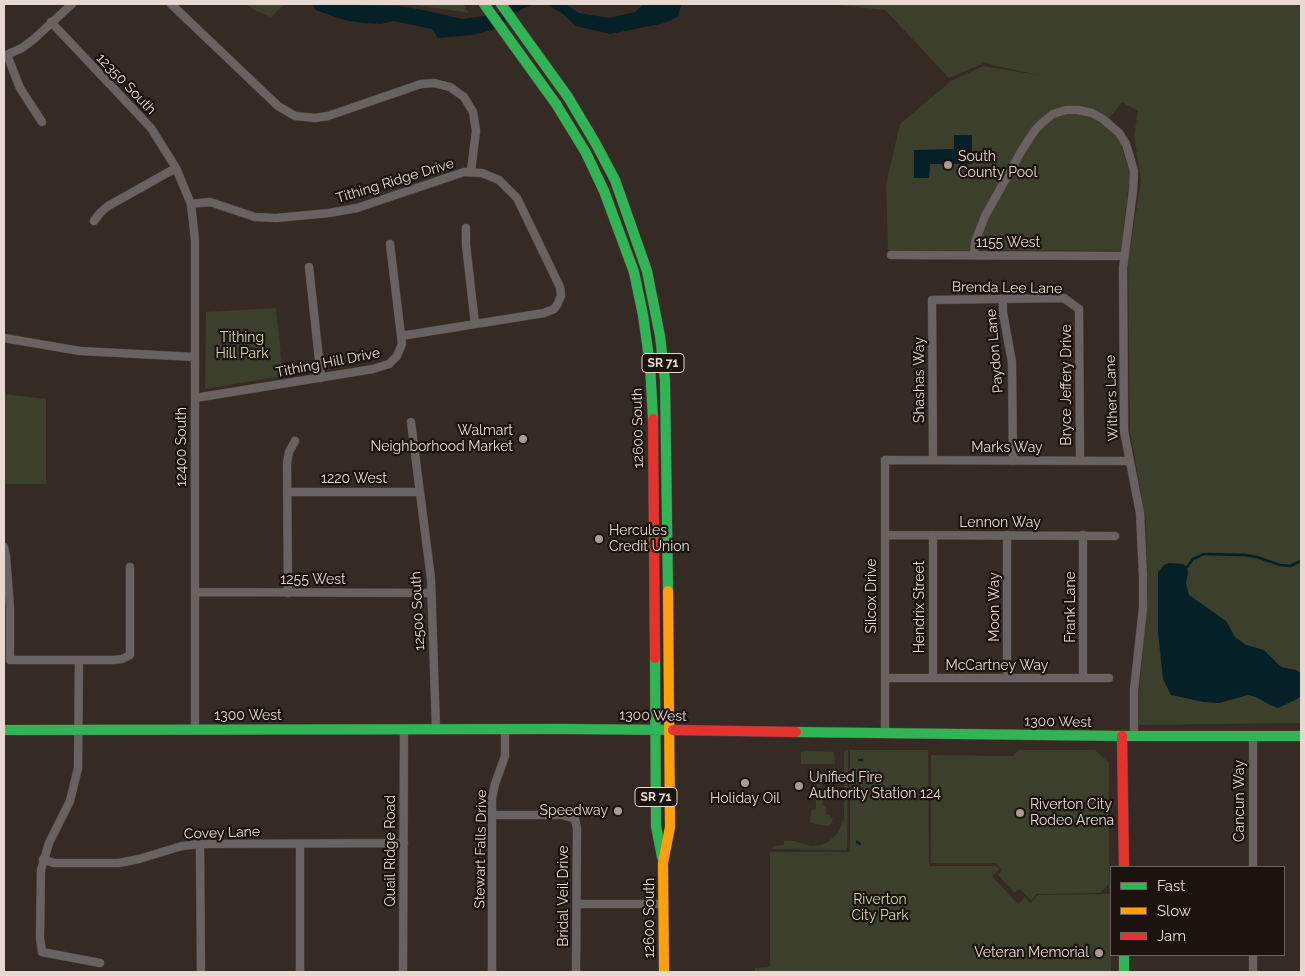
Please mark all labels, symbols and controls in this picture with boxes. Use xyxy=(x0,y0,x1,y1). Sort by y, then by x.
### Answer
street label: 12350 South xyxy=(93,50,159,118)
place label: South County Pool xyxy=(958,149,1037,182)
street label: Tithing Ridge Drive xyxy=(334,155,456,207)
marker: South County Pool xyxy=(942,159,954,171)
street label: 1155 West xyxy=(976,235,1040,251)
street label: Brenda Lee Lane xyxy=(952,279,1062,297)
street label: Paydon Lane xyxy=(983,308,1007,394)
street label: Bryce Jeffery Drive xyxy=(1059,324,1075,446)
park label: Tithing Hill Park xyxy=(215,330,269,362)
street label: Shashas Way xyxy=(912,337,928,423)
street label: Tithing Hill Drive xyxy=(274,345,382,381)
road number: SR 71 xyxy=(642,353,684,372)
street label: Withers Lane xyxy=(1102,355,1122,441)
street label: 12600 South xyxy=(629,388,647,468)
street label: 12400 South xyxy=(174,407,190,487)
place label: Walmart Neighborhood Market xyxy=(371,423,513,456)
marker: Walmart Neighborhood Market xyxy=(517,433,529,445)
street label: Marks Way xyxy=(971,440,1043,456)
street label: 1220 West xyxy=(321,471,387,487)
street label: Lennon Way xyxy=(959,515,1041,531)
place label: Hercules Credit Union xyxy=(609,523,690,556)
marker: Hercules Credit Union xyxy=(593,533,605,545)
street label: Silcox Drive xyxy=(864,558,880,634)
street label: Hendrix Street xyxy=(912,561,928,653)
street label: 12500 South xyxy=(408,571,428,651)
street label: Frank Lane xyxy=(1063,571,1079,643)
street label: 1255 West xyxy=(280,572,346,588)
street label: Moon Way xyxy=(987,572,1003,642)
street label: McCartney Way xyxy=(946,658,1048,674)
street label: 1300 West xyxy=(619,707,687,725)
street label: 1300 West xyxy=(214,708,282,724)
street label: 1300 West xyxy=(1024,713,1092,731)
street label: Cancun Way xyxy=(1232,760,1248,842)
place label: Unified Fire Authority Station 124 xyxy=(809,770,941,802)
marker: Holiday Oil xyxy=(739,777,751,789)
marker: Unified Fire Authority Station 124 xyxy=(793,780,805,792)
road number: SR 71 xyxy=(635,788,677,806)
street label: Stewart Falls Drive xyxy=(472,789,490,909)
place label: Holiday Oil xyxy=(710,791,780,807)
street label: Quail Ridge Road xyxy=(383,795,399,907)
place label: Riverton City Rodeo Arena xyxy=(1030,797,1114,830)
place label: Speedway xyxy=(540,803,608,819)
marker: Speedway xyxy=(612,805,624,817)
marker: Riverton City Rodeo Arena xyxy=(1014,807,1026,819)
street label: Covey Lane xyxy=(184,823,260,843)
street label: Bridal Veil Drive xyxy=(556,845,572,947)
legend xyxy=(1110,866,1285,956)
text: Fast xyxy=(1157,877,1185,895)
street label: 12600 South xyxy=(642,878,658,958)
park label: Riverton City Park xyxy=(851,892,909,924)
text: Slow xyxy=(1157,902,1191,920)
text: Jam xyxy=(1157,927,1186,945)
place label: Veteran Memorial xyxy=(974,945,1089,961)
marker: Veteran Memorial xyxy=(1093,947,1105,959)

